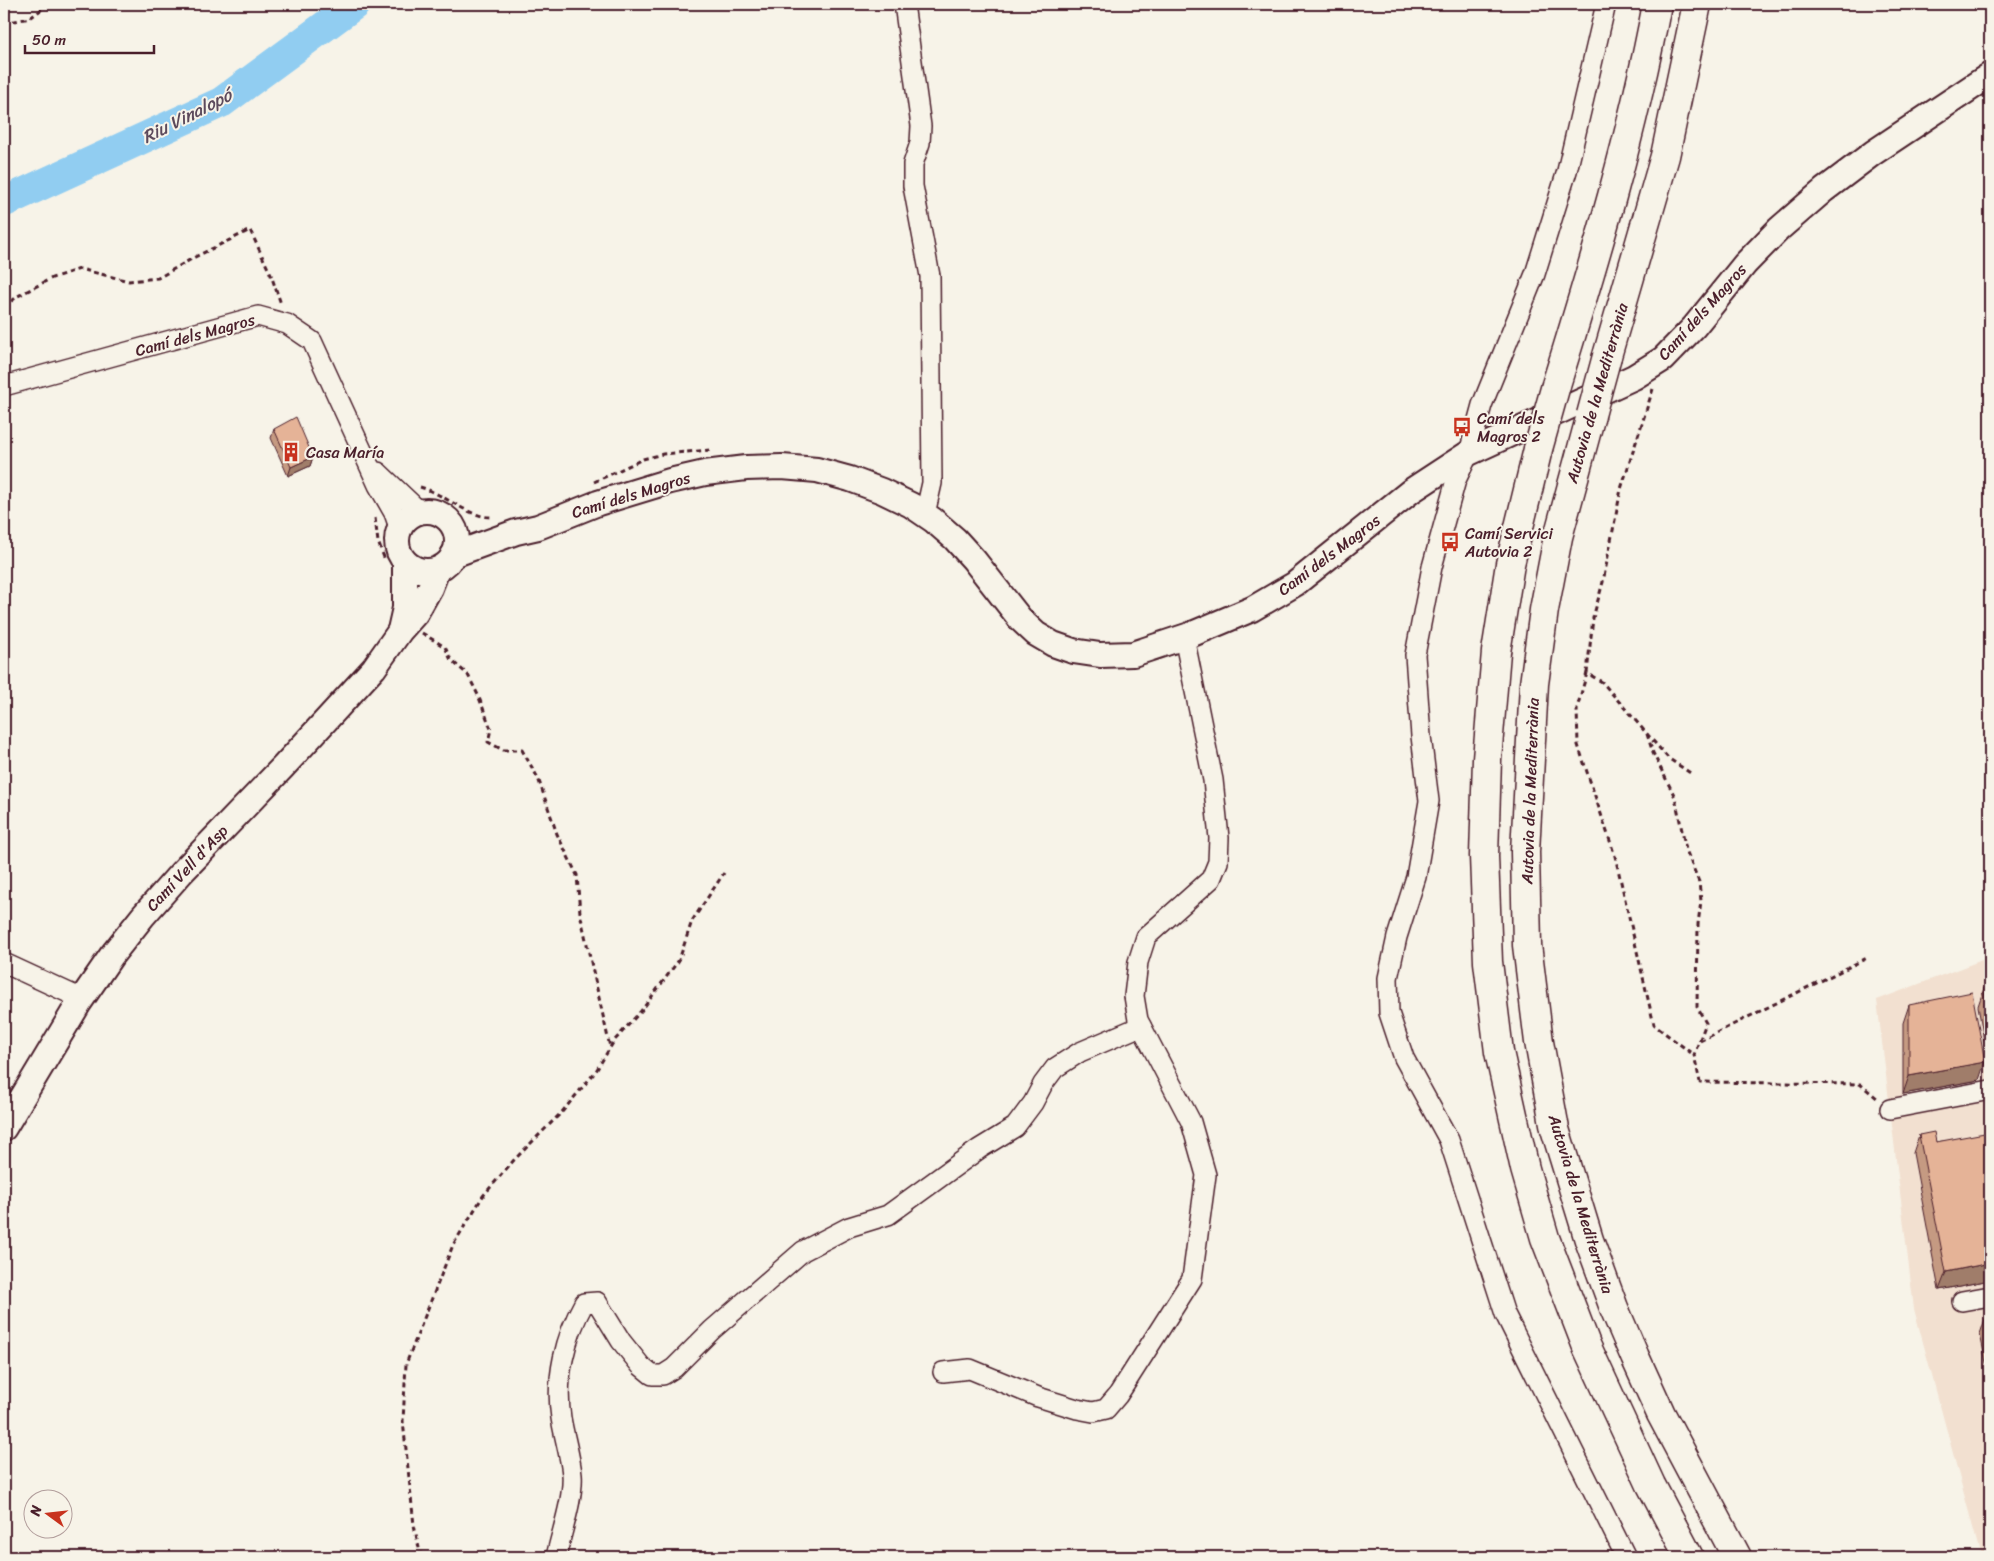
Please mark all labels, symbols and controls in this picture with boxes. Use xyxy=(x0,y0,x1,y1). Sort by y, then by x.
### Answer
scale bar xyxy=(25,22,154,54)
text: 50 m xyxy=(32,27,67,53)
water label: Riu Vinalopó xyxy=(136,78,241,152)
street label: Camí dels Magros xyxy=(1650,256,1754,367)
street label: Autovia de la Mediterrània xyxy=(1557,298,1637,488)
street label: Camí dels Magros xyxy=(132,305,259,365)
place label: Camí dels Magros 2 xyxy=(1477,404,1545,451)
bus stop icon: Camí dels Magros 2 xyxy=(1451,416,1473,438)
place label: Casa María xyxy=(306,438,384,467)
building icon: Casa María xyxy=(280,441,302,463)
street label: Camí dels Magros xyxy=(568,463,695,527)
street label: Camí dels Magros xyxy=(1271,506,1387,604)
place label: Camí Servici Autovia 2 xyxy=(1464,519,1554,566)
bus stop icon: Camí Servici Autovia 2 xyxy=(1439,531,1461,553)
street label: Autovia de la Mediterrània xyxy=(1512,696,1548,886)
street label: Camí Vell d'Asp xyxy=(139,817,236,918)
street label: Autovia de la Mediterrània xyxy=(1540,1110,1622,1298)
north arrow xyxy=(22,1488,72,1538)
text: N xyxy=(22,1503,49,1520)

